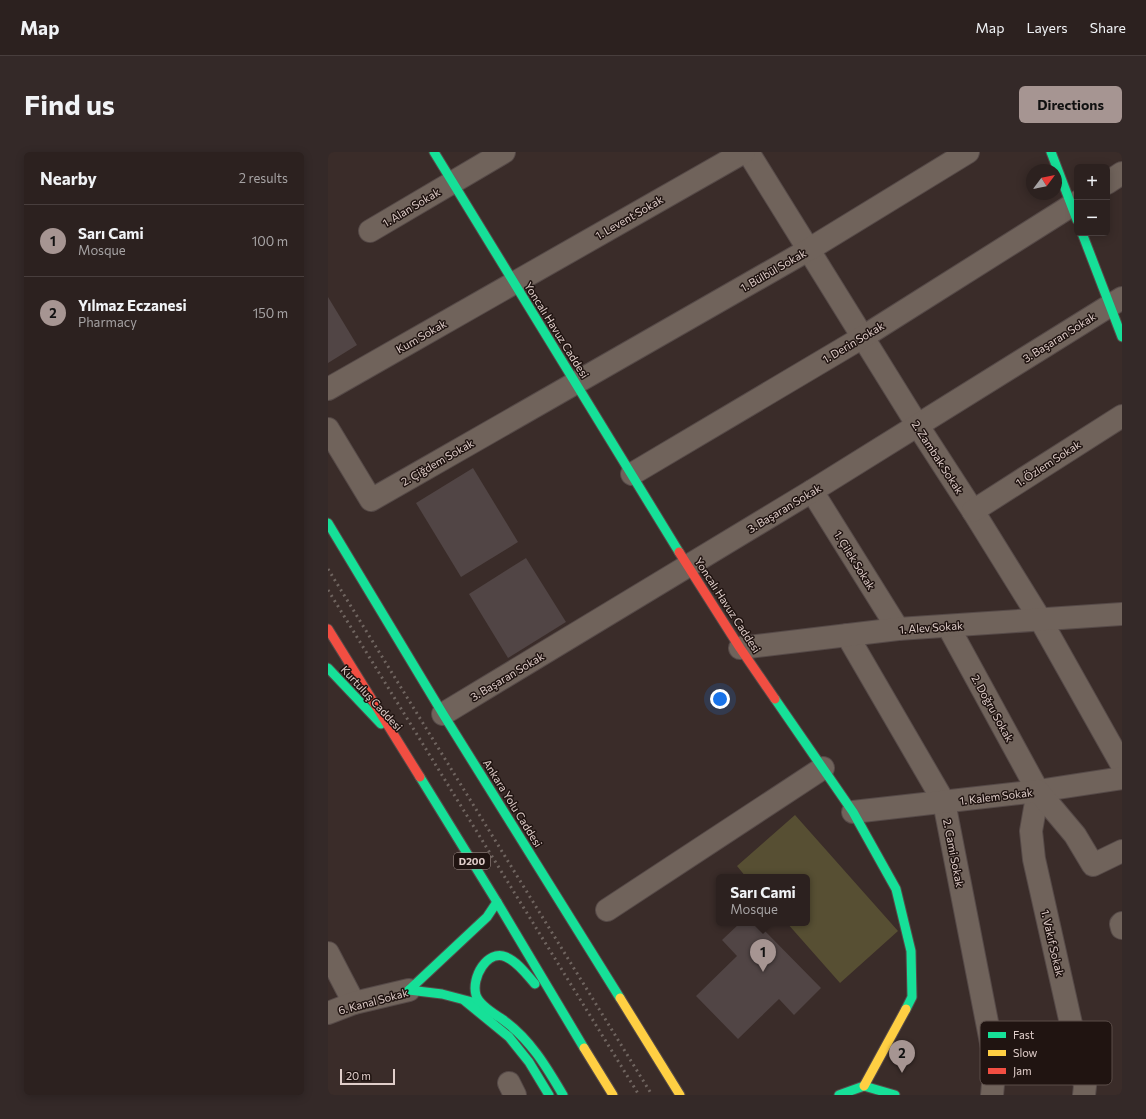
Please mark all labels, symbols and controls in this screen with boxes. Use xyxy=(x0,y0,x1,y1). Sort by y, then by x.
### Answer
text: Map xyxy=(20,16,59,39)
text: Map xyxy=(976,19,1004,36)
text: Layers xyxy=(1026,19,1068,36)
text: Share xyxy=(1090,19,1126,36)
button: Directions xyxy=(1019,86,1122,123)
text: Find us xyxy=(24,87,115,121)
north arrow xyxy=(1026,164,1062,200)
map controls xyxy=(1074,164,1110,236)
button: + xyxy=(1074,164,1110,200)
text: Nearby xyxy=(40,168,97,189)
text: 2 results xyxy=(239,170,288,186)
street label: 1. Alan Sokak xyxy=(380,185,442,229)
street label: 1. Levent Sokak xyxy=(593,192,665,242)
button: − xyxy=(1074,200,1110,236)
text: Sarı Cami xyxy=(78,224,144,242)
text: 1 xyxy=(50,233,56,249)
text: 100 m xyxy=(252,233,288,249)
text: Mosque xyxy=(78,242,126,258)
street label: 1. Bülbül Sokak xyxy=(738,246,808,294)
street label: Yoncalı Havuz Caddesi xyxy=(522,280,592,381)
text: Yılmaz Eczanesi xyxy=(78,296,187,314)
text: 2 xyxy=(49,305,57,321)
text: 150 m xyxy=(253,305,288,321)
street label: 3. Başaran Sokak xyxy=(1020,309,1098,365)
text: Pharmacy xyxy=(78,314,137,330)
street label: Kum Sokak xyxy=(394,316,448,356)
street label: 1. Derin Sokak xyxy=(820,318,886,366)
street label: 2. Zambak Sokak xyxy=(910,418,966,496)
street label: 2. Çiğdem Sokak xyxy=(398,436,476,488)
street label: 1. Özlem Sokak xyxy=(1013,436,1083,489)
street label: 3. Başaran Sokak xyxy=(745,481,823,535)
street label: 1. Çilek Sokak xyxy=(832,528,878,592)
street label: Yoncalı Havuz Caddesi xyxy=(692,555,764,655)
street label: 1. Alev Sokak xyxy=(899,618,963,636)
street label: 3. Başaran Sokak xyxy=(468,649,546,703)
street label: Kurtuluş Caddesi xyxy=(339,663,406,733)
street label: 2. Doğru Sokak xyxy=(969,672,1017,744)
your location xyxy=(710,689,730,709)
street label: Ankara Yolu Caddesi xyxy=(481,757,545,849)
street label: 1. Kalem Sokak xyxy=(959,785,1033,807)
street label: 2. Cami Sokak xyxy=(941,818,967,888)
road number: D200 xyxy=(454,853,490,869)
popup xyxy=(716,874,810,926)
text: Sarı Cami xyxy=(730,883,796,901)
text: Mosque xyxy=(730,901,778,917)
street label: 1. Vakıf Sokak xyxy=(1039,908,1067,978)
pin: 1 xyxy=(750,939,776,972)
street label: 6. Kanal Sokak xyxy=(337,985,409,1017)
legend xyxy=(980,1021,1112,1085)
text: Fast xyxy=(1013,1028,1035,1041)
pin: 2 xyxy=(889,1040,915,1073)
text: Slow xyxy=(1013,1046,1038,1059)
text: Jam xyxy=(1013,1064,1032,1078)
scale bar xyxy=(340,1067,395,1086)
text: 20 m xyxy=(346,1069,371,1082)

